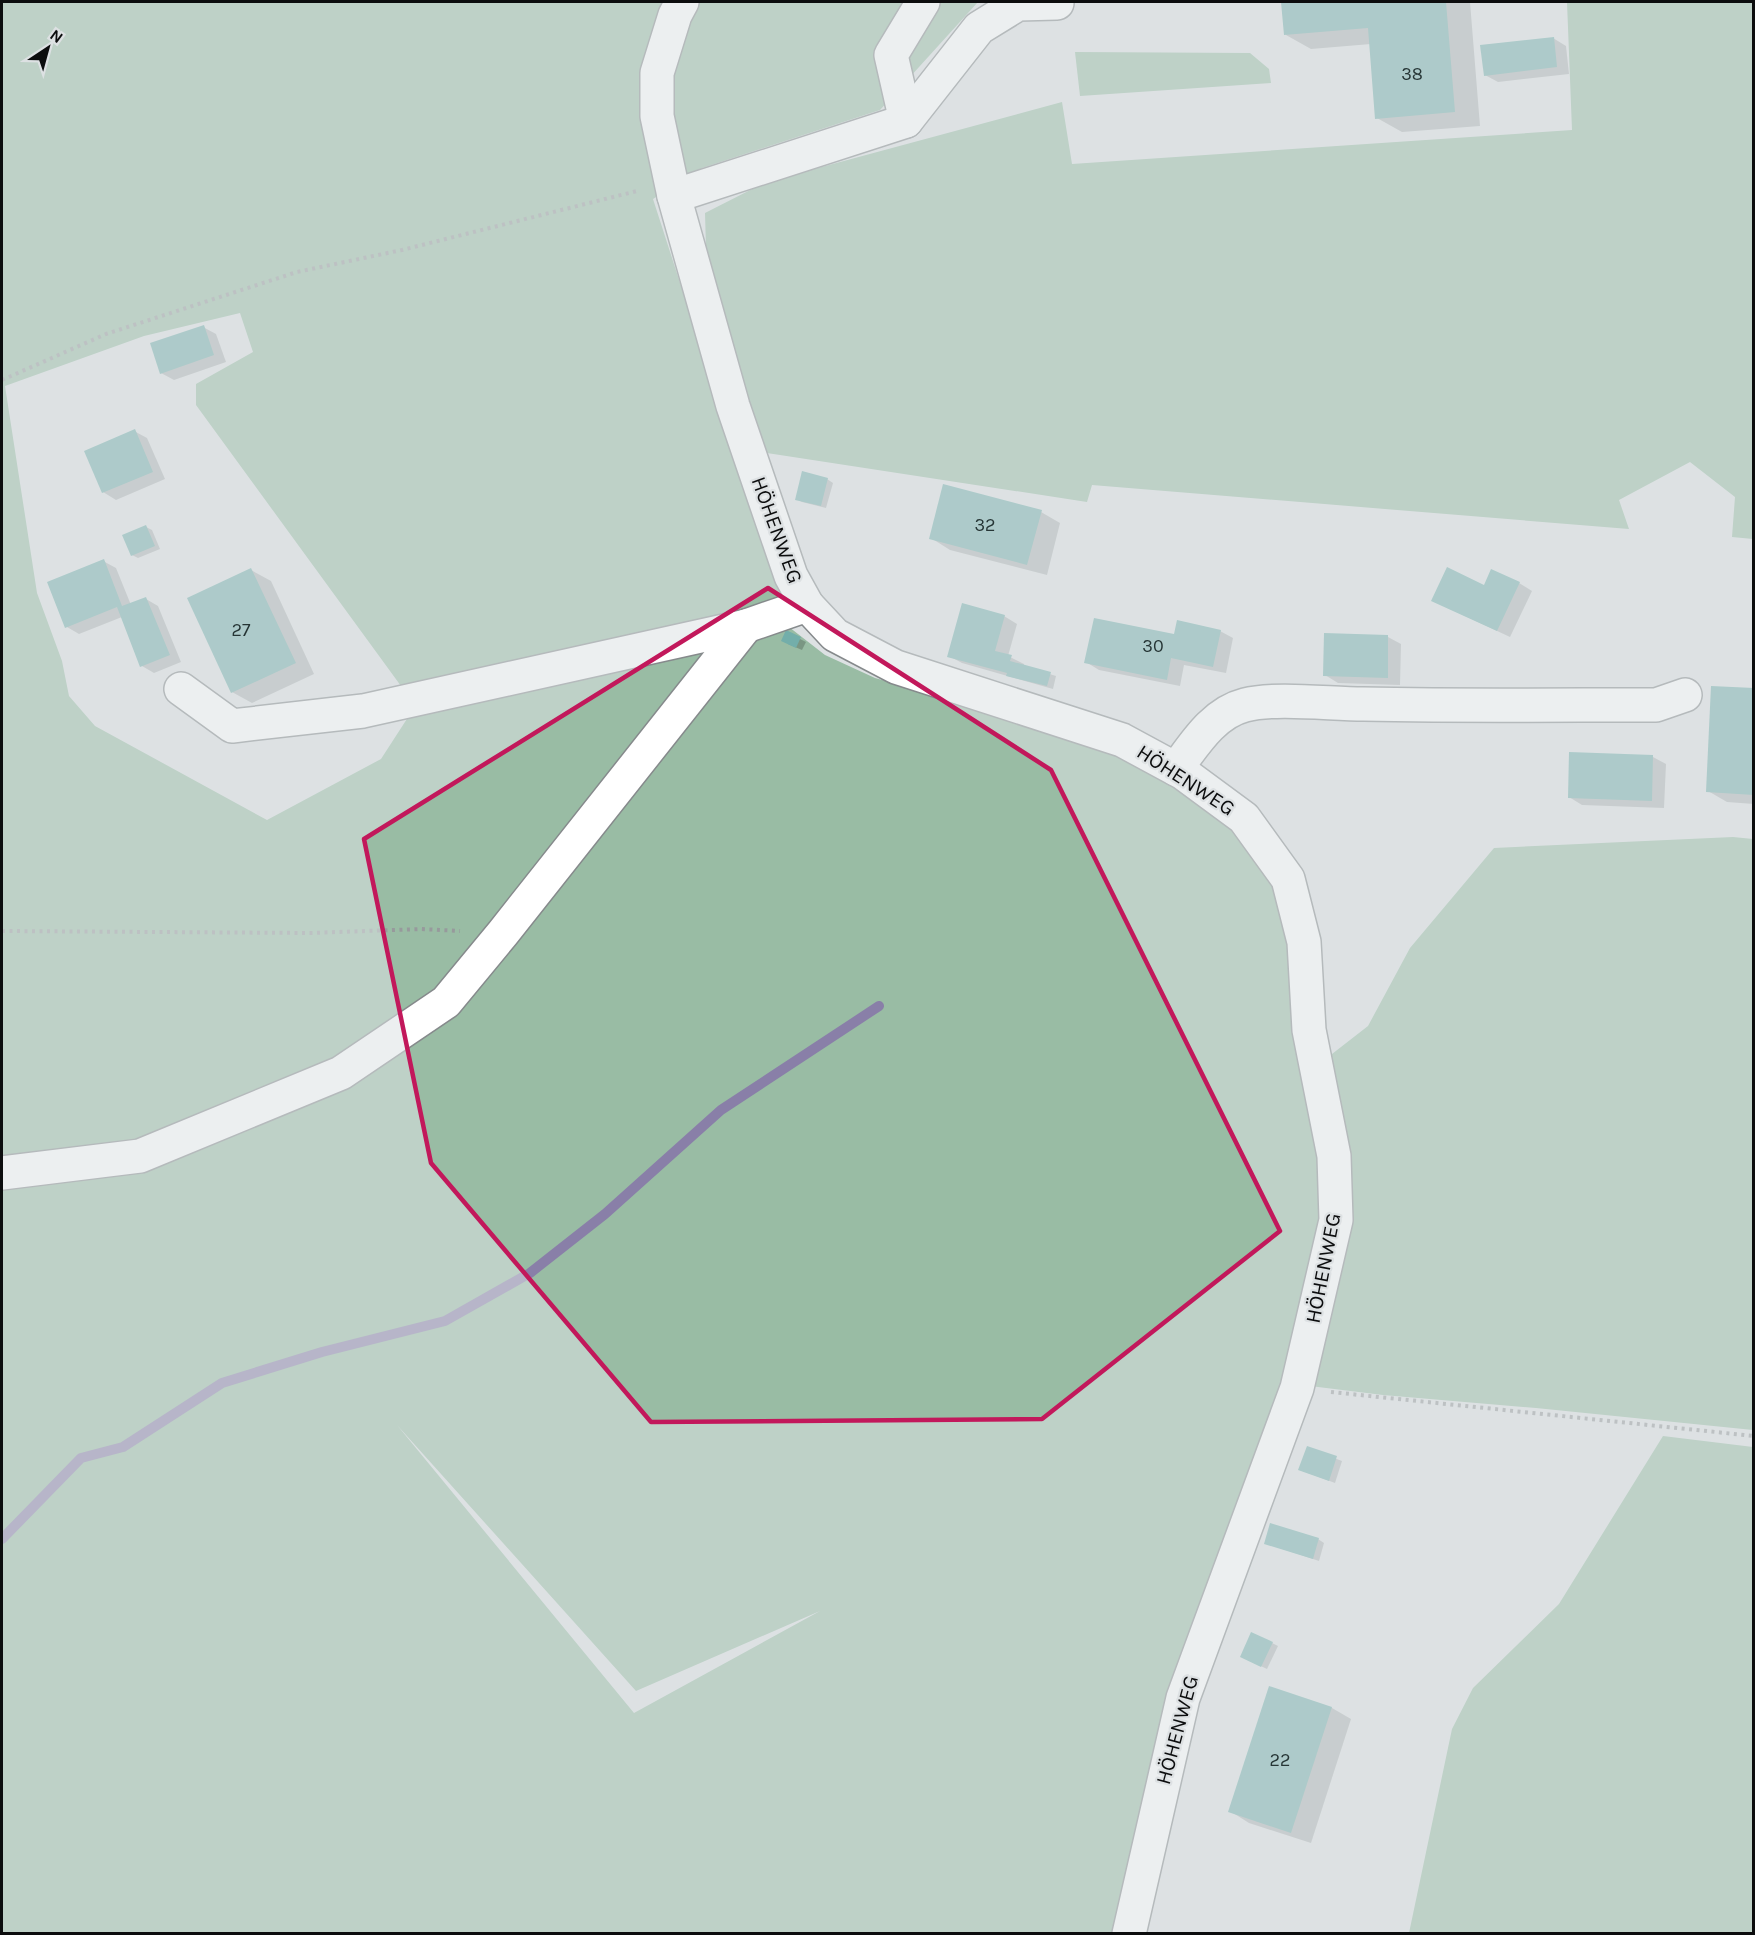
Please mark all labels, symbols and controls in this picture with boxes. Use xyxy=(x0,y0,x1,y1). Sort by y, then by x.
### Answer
north arrow xyxy=(18,18,78,78)
text: N xyxy=(46,25,67,47)
house number: 38 xyxy=(1401,63,1423,85)
street label: HÖHENWEG xyxy=(747,473,807,587)
house number: 32 xyxy=(974,514,996,536)
house number: 27 xyxy=(232,619,251,641)
house number: 30 xyxy=(1142,635,1164,657)
street label: HÖHENWEG xyxy=(1133,739,1239,821)
street label: HÖHENWEG xyxy=(1301,1211,1345,1325)
street label: HÖHENWEG xyxy=(1151,1673,1203,1787)
house number: 22 xyxy=(1270,1749,1290,1771)

